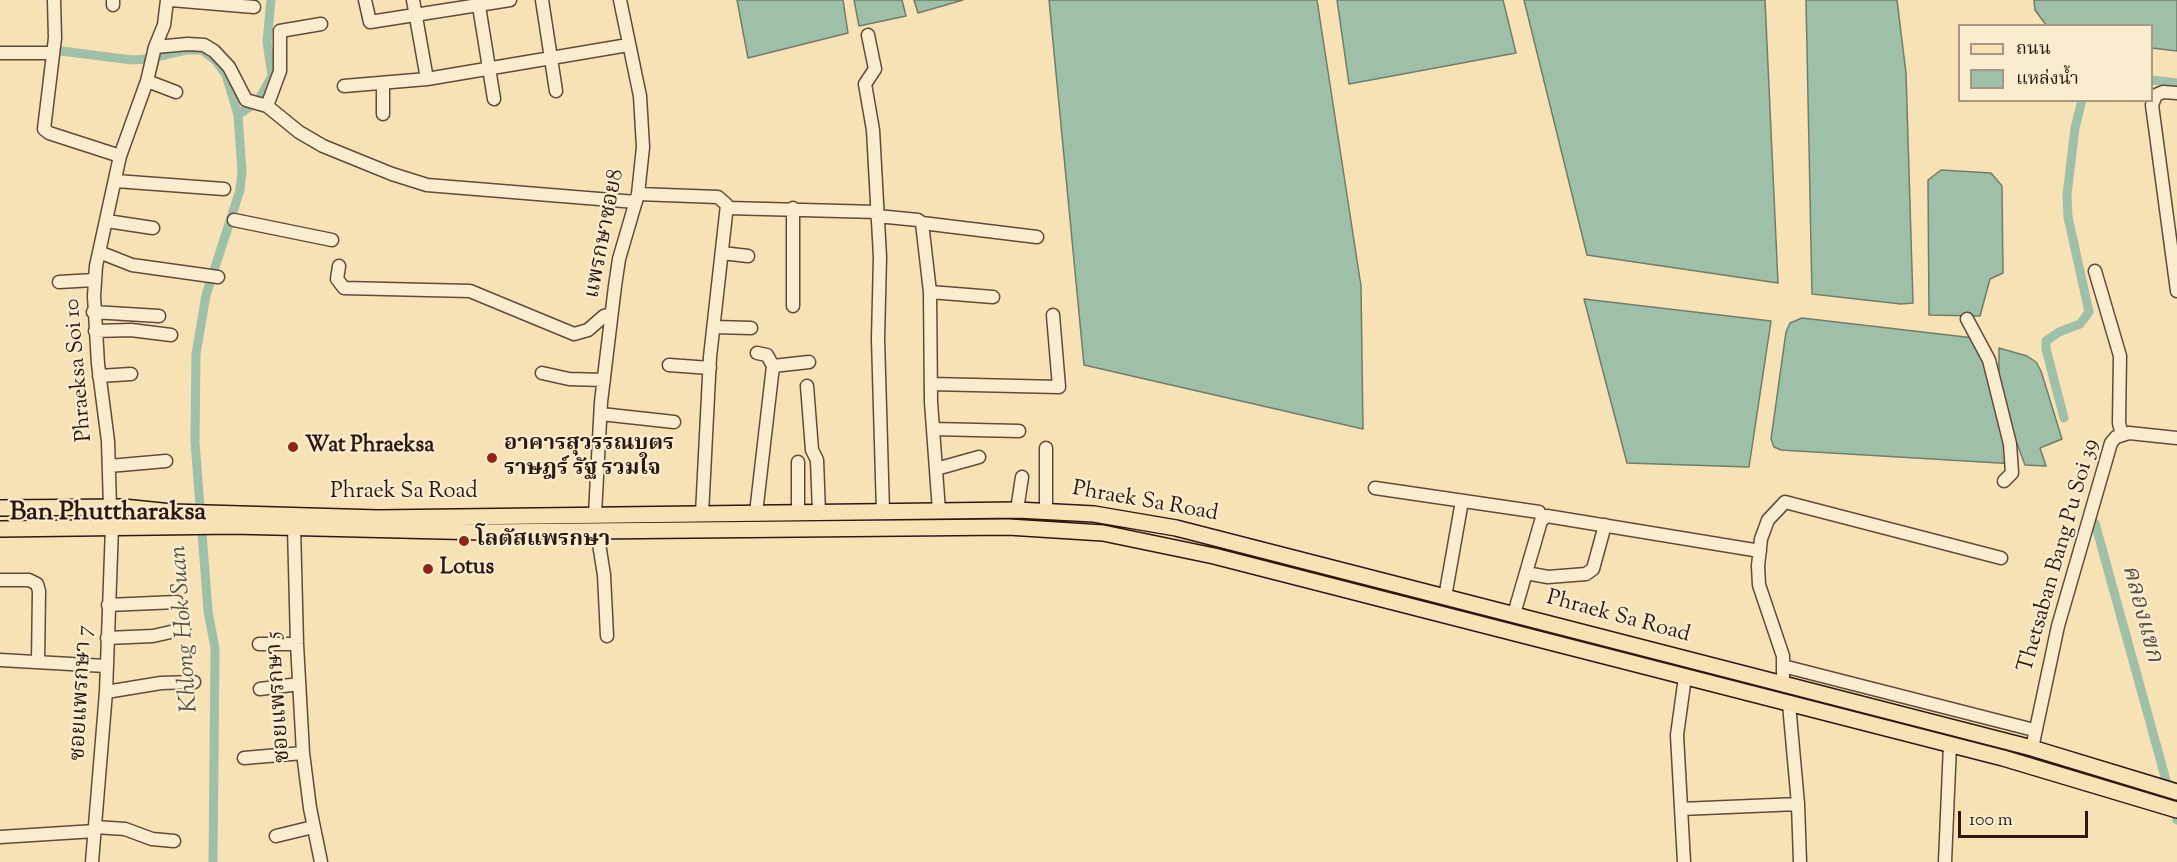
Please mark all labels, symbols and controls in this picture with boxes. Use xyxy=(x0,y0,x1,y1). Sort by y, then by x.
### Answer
legend xyxy=(1958,24,2153,102)
text: ถนน xyxy=(2016,37,2051,63)
text: แหล่งน้ำ xyxy=(2016,67,2079,93)
street label: แพรกษาซอย8 xyxy=(581,167,631,301)
street label: Phraeksa Soi 10 xyxy=(61,297,99,443)
place label: อาคารสุวรรณบุตร ราษฎร์ รัฐ รวมใจ xyxy=(504,432,674,484)
place label: Wat Phraeksa xyxy=(305,434,434,460)
street label: Thetsaban Bang Pu Soi 39 xyxy=(2014,436,2106,676)
marker: Wat Phraeksa xyxy=(286,440,300,454)
marker: อาคารสุวรรณบุตร ราษฎร์ รัฐ รวมใจ xyxy=(485,451,499,465)
street label: Phraek Sa Road xyxy=(1070,477,1220,529)
street label: Phraek Sa Road xyxy=(330,480,478,506)
district label: Ban Phuttharaksa xyxy=(10,499,206,531)
place label: โลตัสแพรกษา xyxy=(476,528,610,554)
marker: โลตัสแพรกษา xyxy=(457,534,471,548)
water label: Khlong Hok Suan xyxy=(166,544,206,714)
place label: Lotus xyxy=(440,556,494,582)
marker: Lotus xyxy=(421,562,435,576)
water label: คลองแขก xyxy=(2113,562,2167,666)
street label: Phraek Sa Road xyxy=(1543,586,1693,650)
street label: ซอยแพรกษา 7 xyxy=(66,625,100,761)
street label: ซอยแพรกษา 5 xyxy=(262,630,298,764)
scale bar xyxy=(1961,799,2092,837)
text: 100 m xyxy=(1969,808,2013,834)

